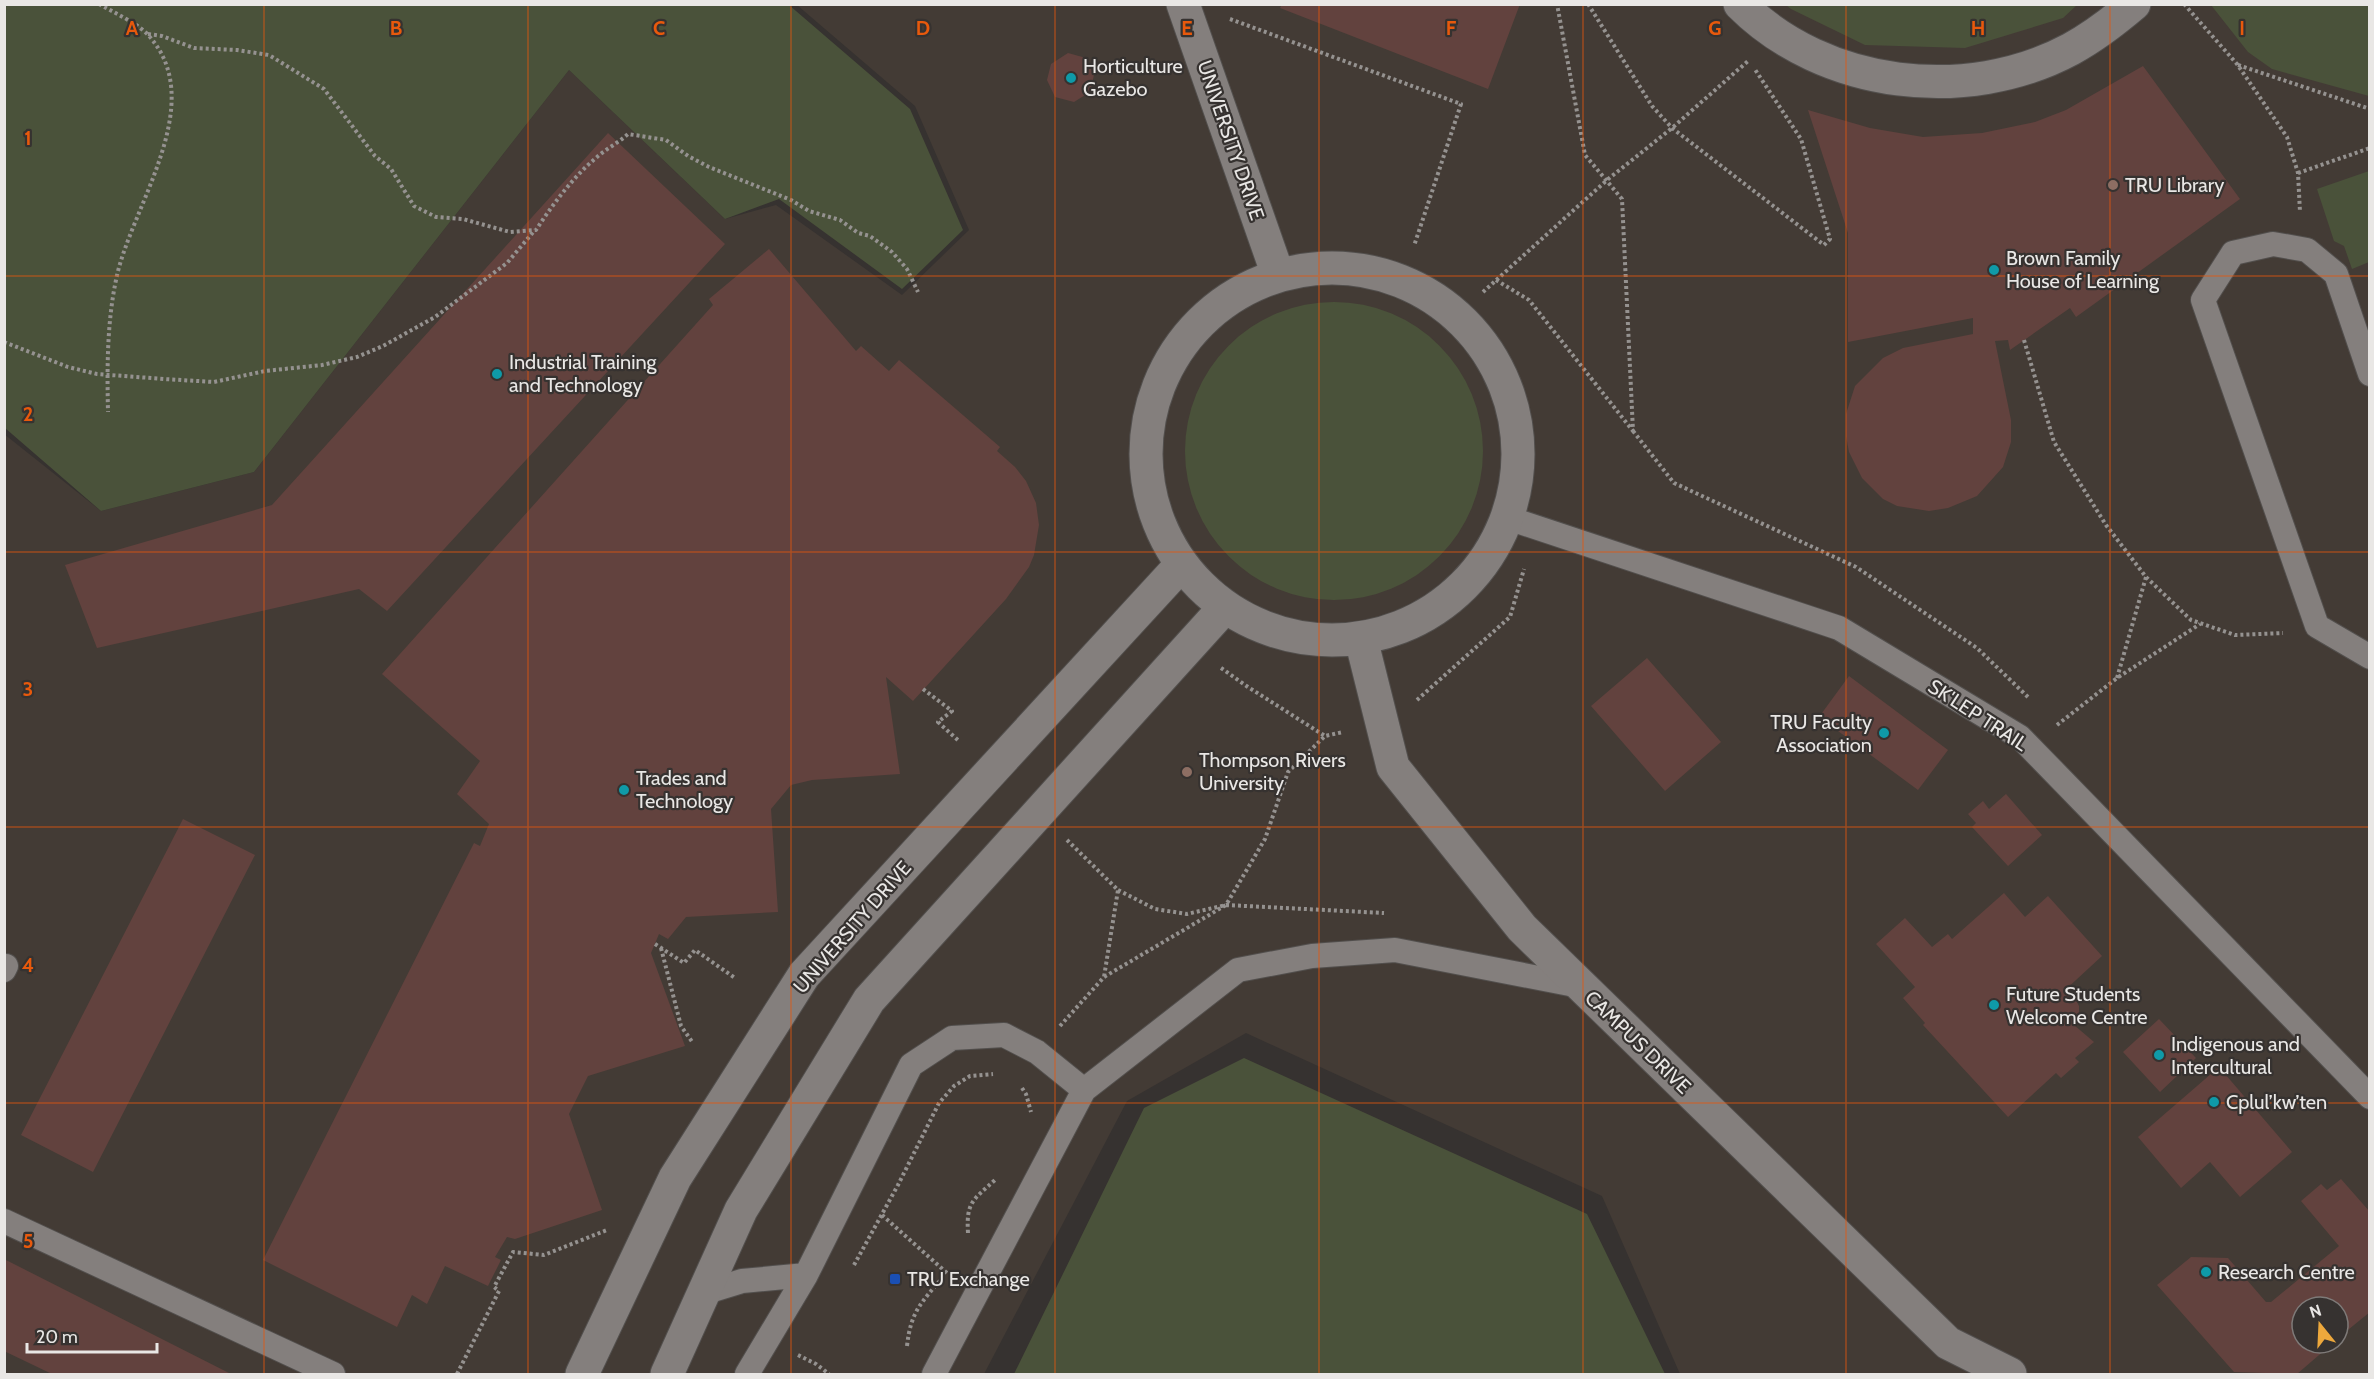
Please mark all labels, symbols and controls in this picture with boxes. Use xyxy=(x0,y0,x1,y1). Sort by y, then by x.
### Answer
text: A xyxy=(126,16,139,40)
text: B xyxy=(390,16,402,40)
text: C xyxy=(653,16,665,40)
text: D xyxy=(916,16,930,40)
text: E xyxy=(1181,16,1193,40)
text: F xyxy=(1446,16,1457,40)
text: G xyxy=(1708,16,1722,40)
text: H xyxy=(1971,16,1985,40)
text: I xyxy=(2239,16,2245,40)
place label: Horticulture Gazebo xyxy=(1083,54,1183,101)
street label: UNIVERSITY DRIVE xyxy=(1192,57,1270,223)
marker: Horticulture Gazebo xyxy=(1064,71,1078,85)
text: 1 xyxy=(24,126,32,150)
place label: TRU Library xyxy=(2125,173,2224,197)
marker: TRU Library xyxy=(2106,178,2120,192)
place label: Brown Family House of Learning xyxy=(2006,246,2160,293)
marker: Brown Family House of Learning xyxy=(1987,263,2001,277)
place label: Industrial Training and Technology xyxy=(509,350,658,397)
marker: Industrial Training and Technology xyxy=(490,367,504,381)
text: 2 xyxy=(23,402,33,426)
street label: SK'LEP TRAIL xyxy=(1924,674,2032,756)
text: 3 xyxy=(23,677,33,701)
place label: TRU Faculty Association xyxy=(1770,710,1872,757)
marker: TRU Faculty Association xyxy=(1877,726,1891,740)
place label: Thompson Rivers University xyxy=(1199,748,1346,795)
marker: Thompson Rivers University xyxy=(1180,765,1194,779)
place label: Trades and Technology xyxy=(636,766,733,813)
marker: Trades and Technology xyxy=(617,783,631,797)
street label: UNIVERSITY DRIVE xyxy=(788,856,916,998)
text: 4 xyxy=(22,953,34,977)
place label: Future Students Welcome Centre xyxy=(2006,982,2148,1029)
street label: CAMPUS DRIVE xyxy=(1580,985,1696,1099)
marker: Future Students Welcome Centre xyxy=(1987,998,2001,1012)
place label: Indigenous and Intercultural xyxy=(2171,1032,2300,1079)
marker: Indigenous and Intercultural xyxy=(2152,1048,2166,1062)
place label: Cplul’kw’ten xyxy=(2226,1090,2327,1114)
marker: Cplul’kw’ten xyxy=(2207,1095,2221,1109)
text: 5 xyxy=(23,1229,33,1253)
place label: Research Centre xyxy=(2218,1260,2355,1284)
marker: Research Centre xyxy=(2199,1265,2213,1279)
place label: TRU Exchange xyxy=(907,1267,1030,1291)
marker: TRU Exchange xyxy=(888,1272,902,1286)
north arrow xyxy=(2290,1295,2350,1355)
text: N xyxy=(2307,1300,2324,1322)
scale bar xyxy=(27,1316,158,1354)
text: 20 m xyxy=(36,1326,78,1348)

